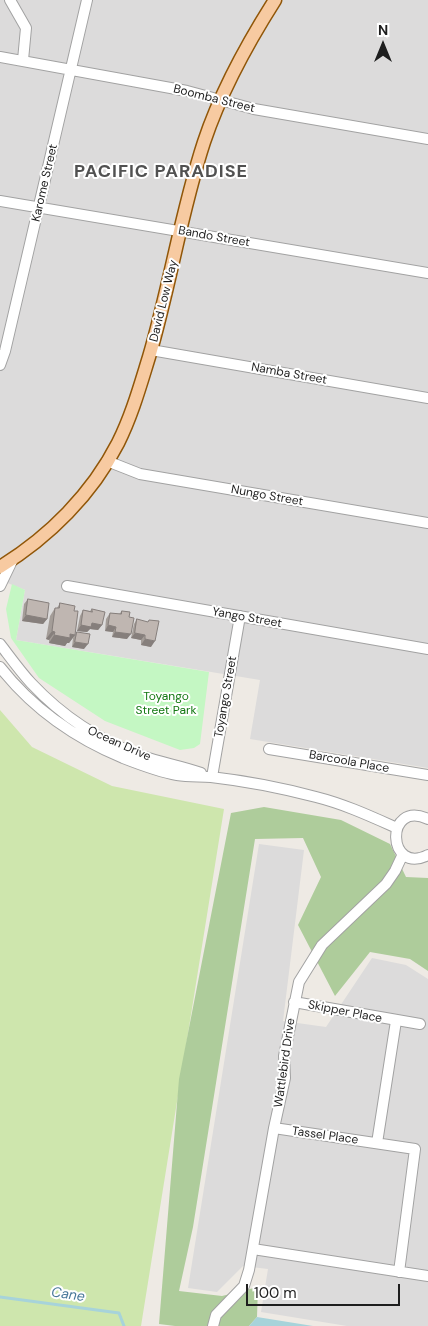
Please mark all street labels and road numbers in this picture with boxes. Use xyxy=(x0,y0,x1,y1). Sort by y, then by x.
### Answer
street label: Boomba Street xyxy=(172,82,256,116)
street label: Karome Street xyxy=(29,143,61,223)
street label: Bando Street xyxy=(177,224,251,250)
street label: David Low Way xyxy=(147,259,181,343)
street label: Namba Street xyxy=(250,360,328,388)
street label: Nungo Street xyxy=(230,483,304,509)
street label: Yango Street xyxy=(211,605,283,631)
street label: Toyango Street xyxy=(212,655,240,739)
street label: Ocean Drive xyxy=(85,724,153,764)
street label: Barcoola Place xyxy=(308,748,390,776)
street label: Skipper Place xyxy=(307,998,383,1026)
street label: Wattlebird Drive xyxy=(272,1017,298,1109)
street label: Tassel Place xyxy=(291,1124,359,1148)

